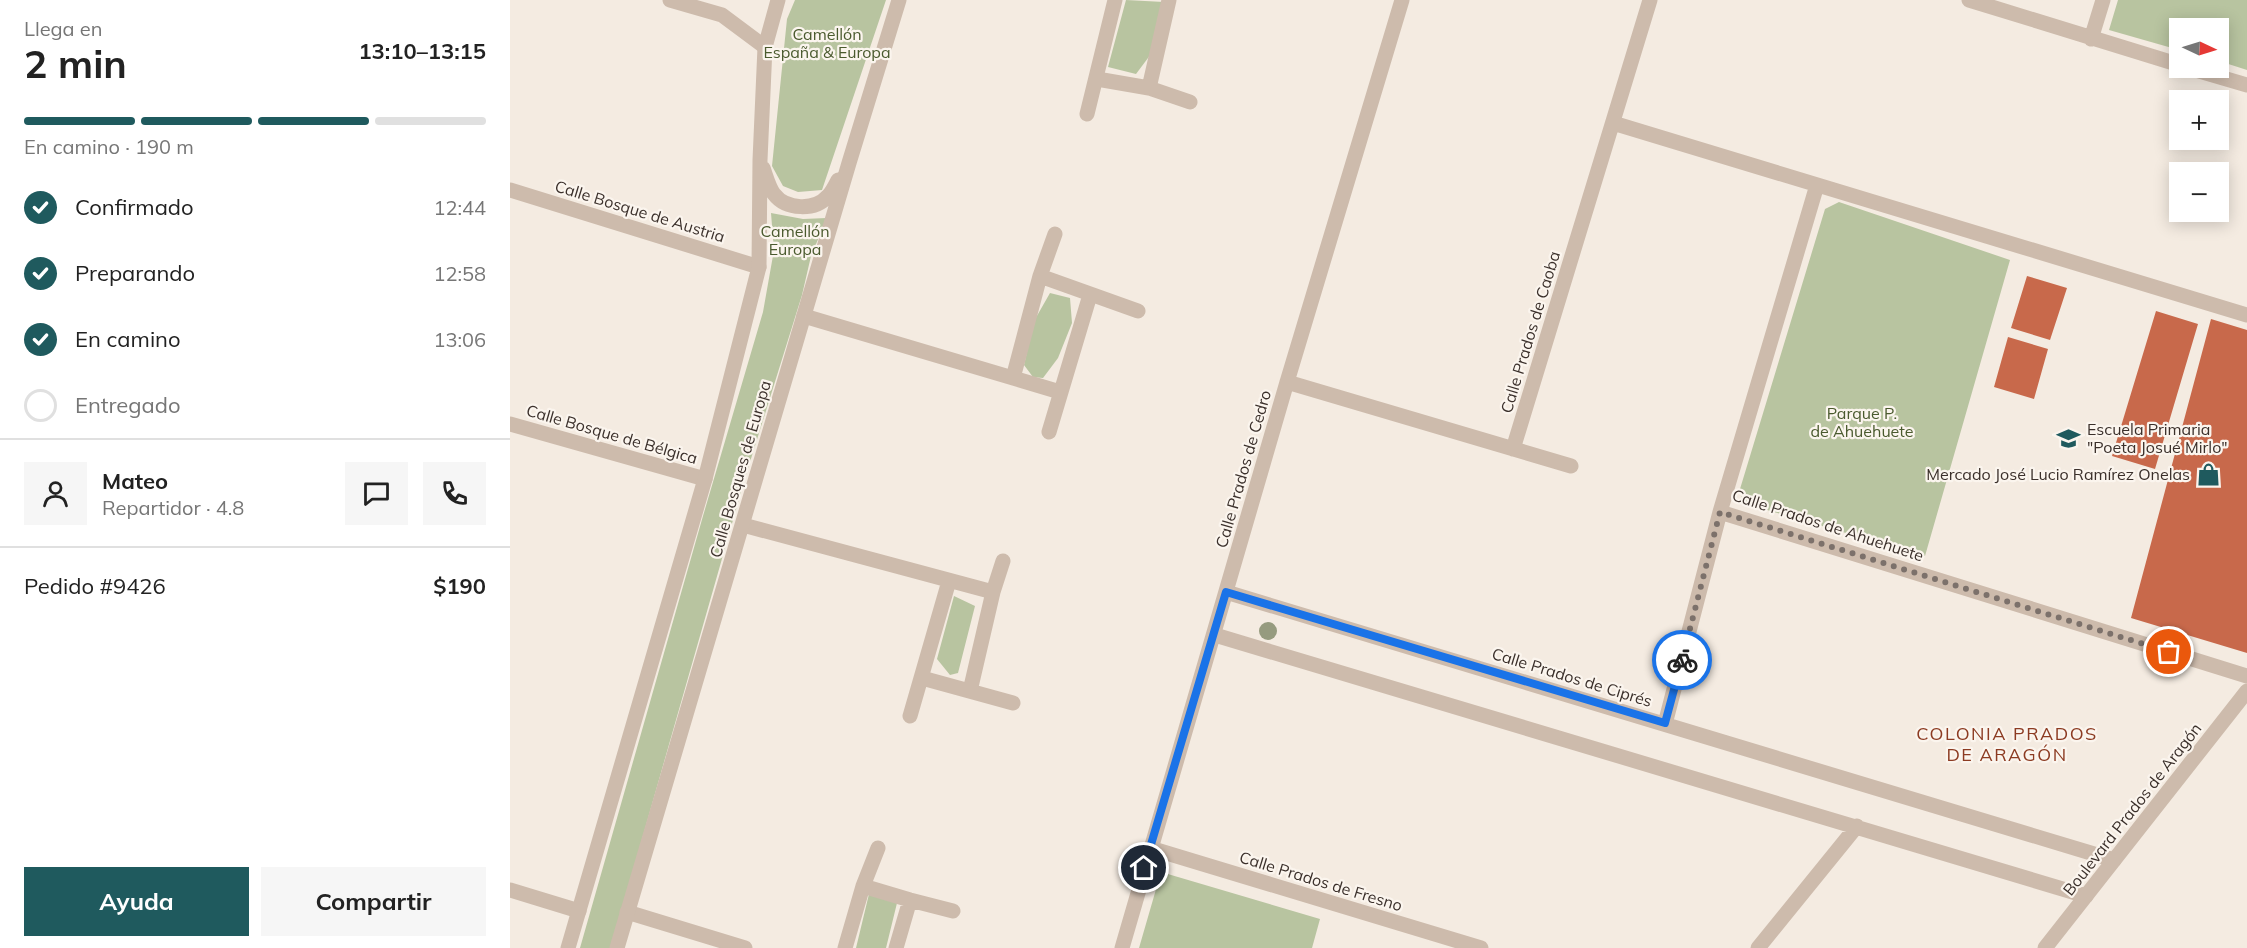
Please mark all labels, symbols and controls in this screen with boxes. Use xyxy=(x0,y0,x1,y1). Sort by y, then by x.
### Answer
text: Llega en xyxy=(24,16,102,41)
north arrow xyxy=(2169,18,2229,78)
map controls xyxy=(2169,18,2229,222)
park label: Camellón España & Europa xyxy=(763,24,891,62)
text: 13:10–13:15 xyxy=(358,37,486,65)
text: 2 min xyxy=(24,39,127,88)
button: + xyxy=(2169,90,2229,150)
text: En camino · 190 m xyxy=(24,134,194,159)
button: − xyxy=(2169,162,2229,222)
street label: Calle Bosque de Austria xyxy=(553,176,727,246)
icon: check xyxy=(24,191,57,224)
text: Confirmado xyxy=(75,193,194,221)
text: 12:44 xyxy=(433,195,486,220)
park label: Camellón Europa xyxy=(760,221,830,259)
street label: Calle Prados de Caoba xyxy=(1496,249,1564,415)
icon: check xyxy=(24,257,57,290)
text: Preparando xyxy=(75,259,195,287)
text: 12:58 xyxy=(433,261,486,286)
icon: check xyxy=(24,323,57,356)
text: En camino xyxy=(75,325,181,353)
text: 13:06 xyxy=(433,327,486,352)
street label: Calle Bosques de Europa xyxy=(705,378,775,560)
street label: Calle Prados de Cedro xyxy=(1211,388,1275,550)
text: Entregado xyxy=(75,391,181,419)
street label: Calle Bosque de Bélgica xyxy=(524,400,700,468)
park label: Parque P. de Ahuehuete xyxy=(1810,403,1914,441)
place label: Escuela Primaria "Poeta Josué Mirlo" xyxy=(2087,419,2228,457)
school or university icon: Escuela Primaria "Poeta Josué Mirlo" xyxy=(2056,425,2082,451)
shop icon: Mercado José Lucio Ramírez Onelas xyxy=(2195,461,2221,487)
button: person xyxy=(24,462,87,525)
button: chat xyxy=(345,462,408,525)
button: phone xyxy=(423,462,486,525)
place label: Mercado José Lucio Ramírez Onelas xyxy=(1926,464,2190,484)
text: Mateo xyxy=(102,467,168,495)
street label: Calle Prados de Ahuehuete xyxy=(1730,485,1926,565)
text: Repartidor · 4.8 xyxy=(102,495,244,520)
text: Pedido #9426 xyxy=(24,572,166,600)
text: $190 xyxy=(433,572,486,600)
pin xyxy=(2143,626,2194,677)
courier xyxy=(1652,630,1712,690)
icon: bag xyxy=(2152,635,2185,668)
street label: Calle Prados de Ciprés xyxy=(1490,643,1655,711)
icon: bike xyxy=(1666,644,1699,677)
street label: Boulevard Prados de Aragón xyxy=(2058,719,2206,899)
district label: COLONIA PRADOS DE ARAGÓN xyxy=(1916,722,2098,766)
pin xyxy=(1118,842,1169,893)
street label: Calle Prados de Fresno xyxy=(1237,847,1405,915)
icon: home xyxy=(1127,851,1160,884)
button: Ayuda xyxy=(24,867,249,936)
button: Compartir xyxy=(261,867,486,936)

